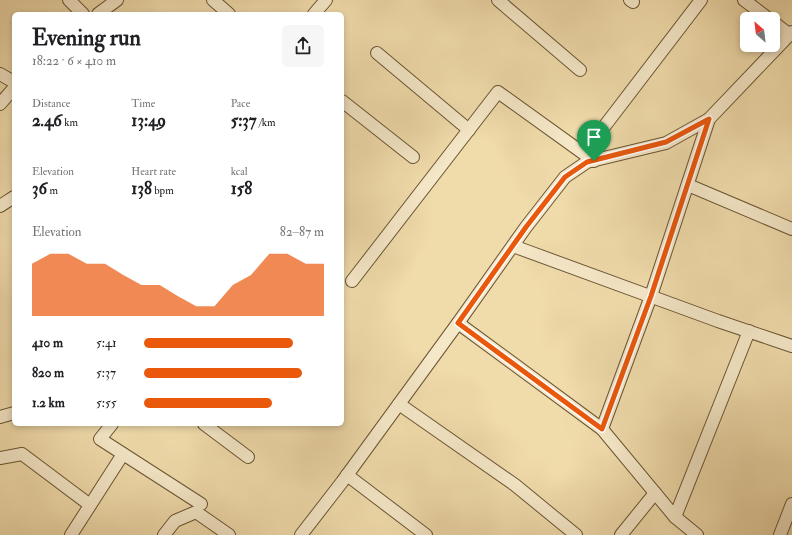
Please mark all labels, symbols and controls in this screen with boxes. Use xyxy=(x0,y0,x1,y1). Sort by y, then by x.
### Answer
north arrow xyxy=(740,12,780,52)
map controls xyxy=(740,12,780,52)
text: Evening run xyxy=(32,24,141,52)
button: share xyxy=(282,25,324,67)
text: 18:22 · 6 × 410 m xyxy=(32,53,116,69)
text: Distance xyxy=(32,97,70,110)
text: Time xyxy=(131,97,155,110)
text: Pace xyxy=(231,97,250,110)
text: 2.46 xyxy=(32,110,62,131)
text: 13:49 xyxy=(131,110,166,131)
text: 5:37 xyxy=(231,110,257,131)
text: km xyxy=(62,116,78,129)
text: /km xyxy=(257,116,276,129)
pin xyxy=(577,120,611,161)
icon: arrive xyxy=(583,126,605,148)
text: Elevation xyxy=(32,165,74,178)
text: Heart rate xyxy=(131,165,176,178)
text: kcal xyxy=(231,165,248,178)
text: 36 xyxy=(32,178,47,199)
text: 138 xyxy=(131,178,152,199)
text: 158 xyxy=(231,178,252,199)
text: m xyxy=(47,184,58,197)
text: bpm xyxy=(152,184,174,197)
text: Elevation xyxy=(32,224,82,240)
text: 82–87 m xyxy=(280,224,324,240)
text: 410 m xyxy=(32,335,63,351)
text: 5:41 xyxy=(96,335,117,351)
text: 820 m xyxy=(32,365,64,381)
text: 5:37 xyxy=(96,365,116,381)
text: 1.2 km xyxy=(32,395,65,411)
text: 5:55 xyxy=(96,395,116,411)

